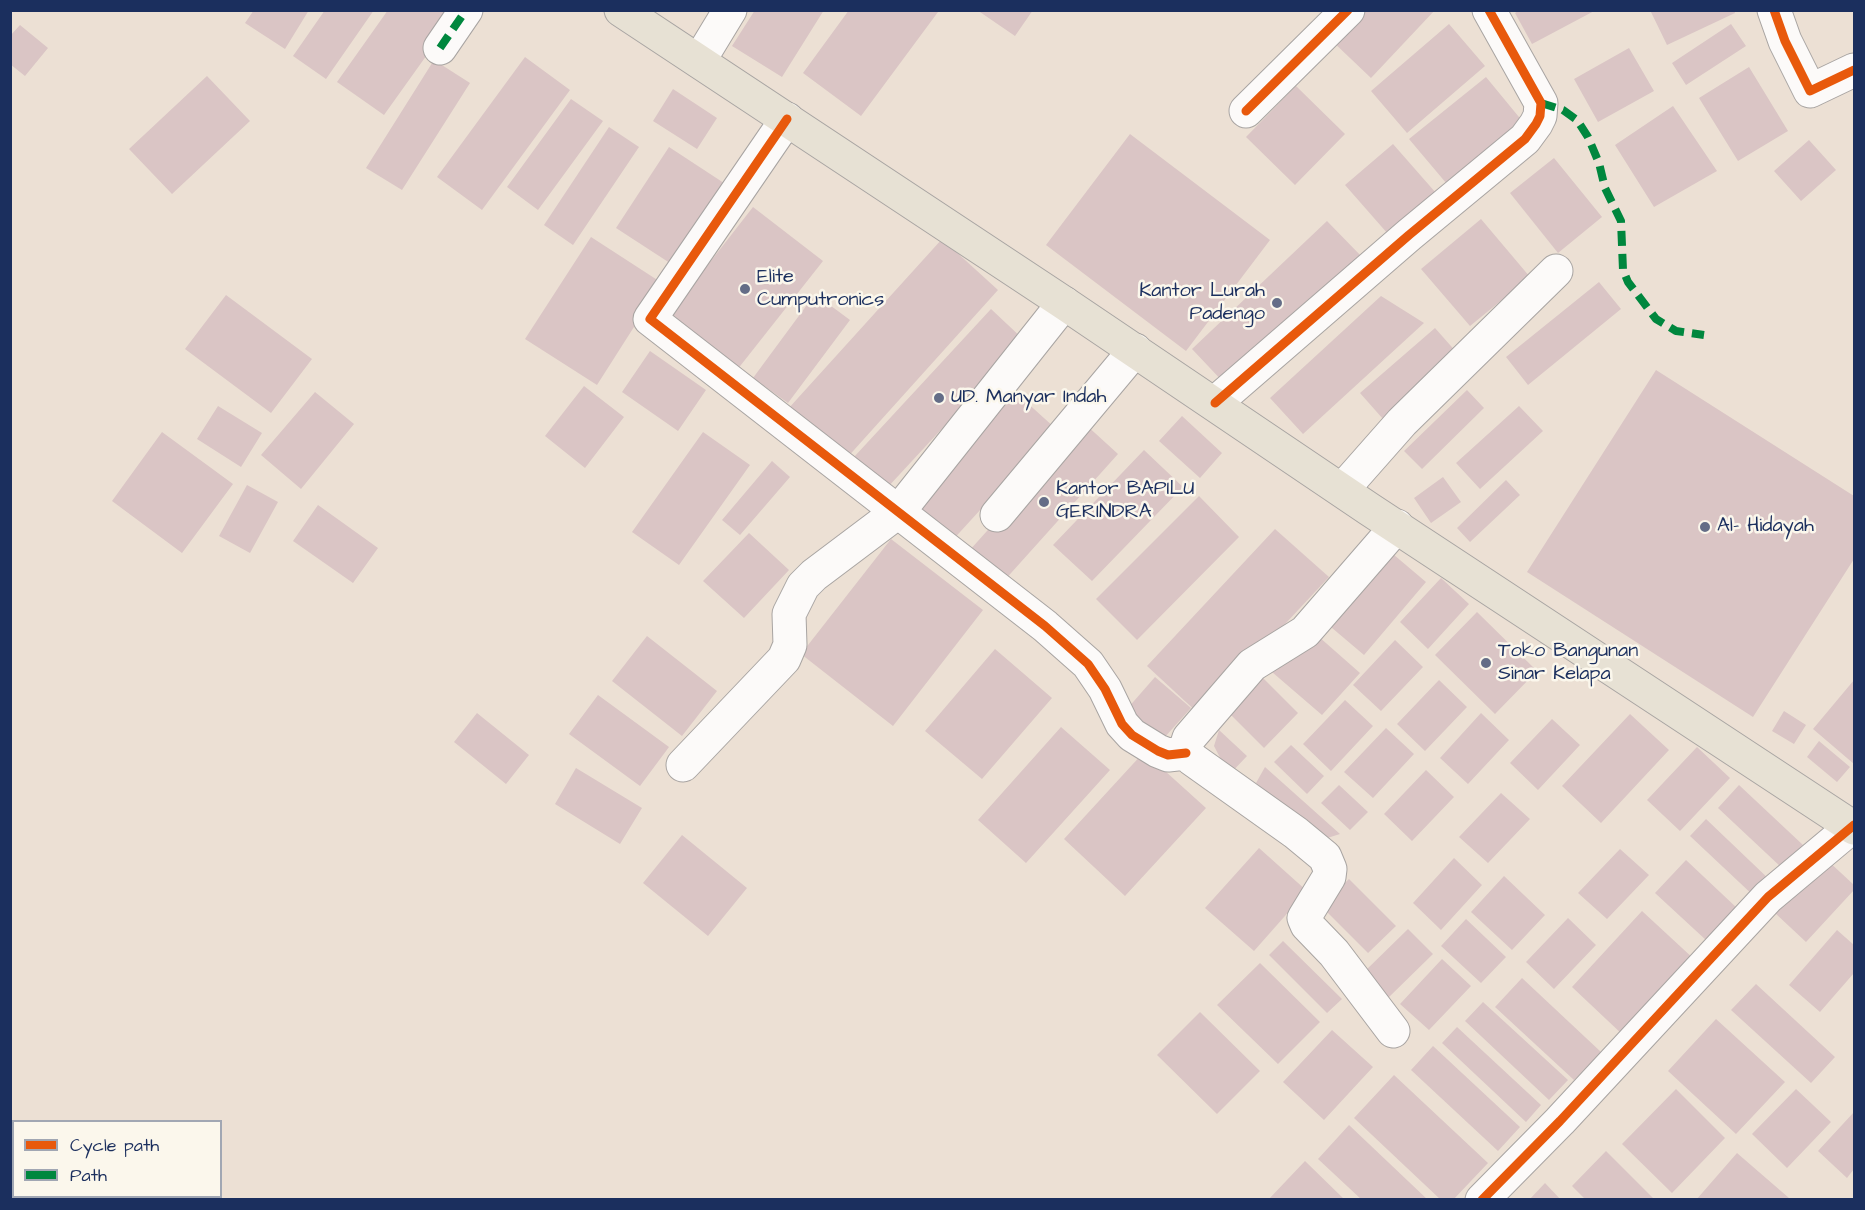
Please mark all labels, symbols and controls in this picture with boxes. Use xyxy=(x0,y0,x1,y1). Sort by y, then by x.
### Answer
place label: Elite Cumputronics xyxy=(757,266,884,313)
place label: Kantor Lurah Padengo xyxy=(1139,280,1265,327)
marker: Elite Cumputronics xyxy=(738,282,752,296)
marker: Kantor Lurah Padengo xyxy=(1270,296,1284,310)
place label: UD. Manyar Indah xyxy=(951,386,1106,410)
marker: UD. Manyar Indah xyxy=(932,391,946,405)
place label: Kantor BAPILU GERINDRA xyxy=(1056,478,1195,525)
marker: Kantor BAPILU GERINDRA xyxy=(1037,495,1051,509)
place label: Al- Hidayah xyxy=(1717,515,1814,539)
marker: Al- Hidayah xyxy=(1698,520,1712,534)
place label: Toko Bangunan Sinar Kelapa xyxy=(1498,640,1638,687)
marker: Toko Bangunan Sinar Kelapa xyxy=(1479,656,1493,670)
legend xyxy=(12,1120,222,1198)
text: Cycle path xyxy=(70,1133,159,1158)
text: Path xyxy=(70,1163,107,1188)

